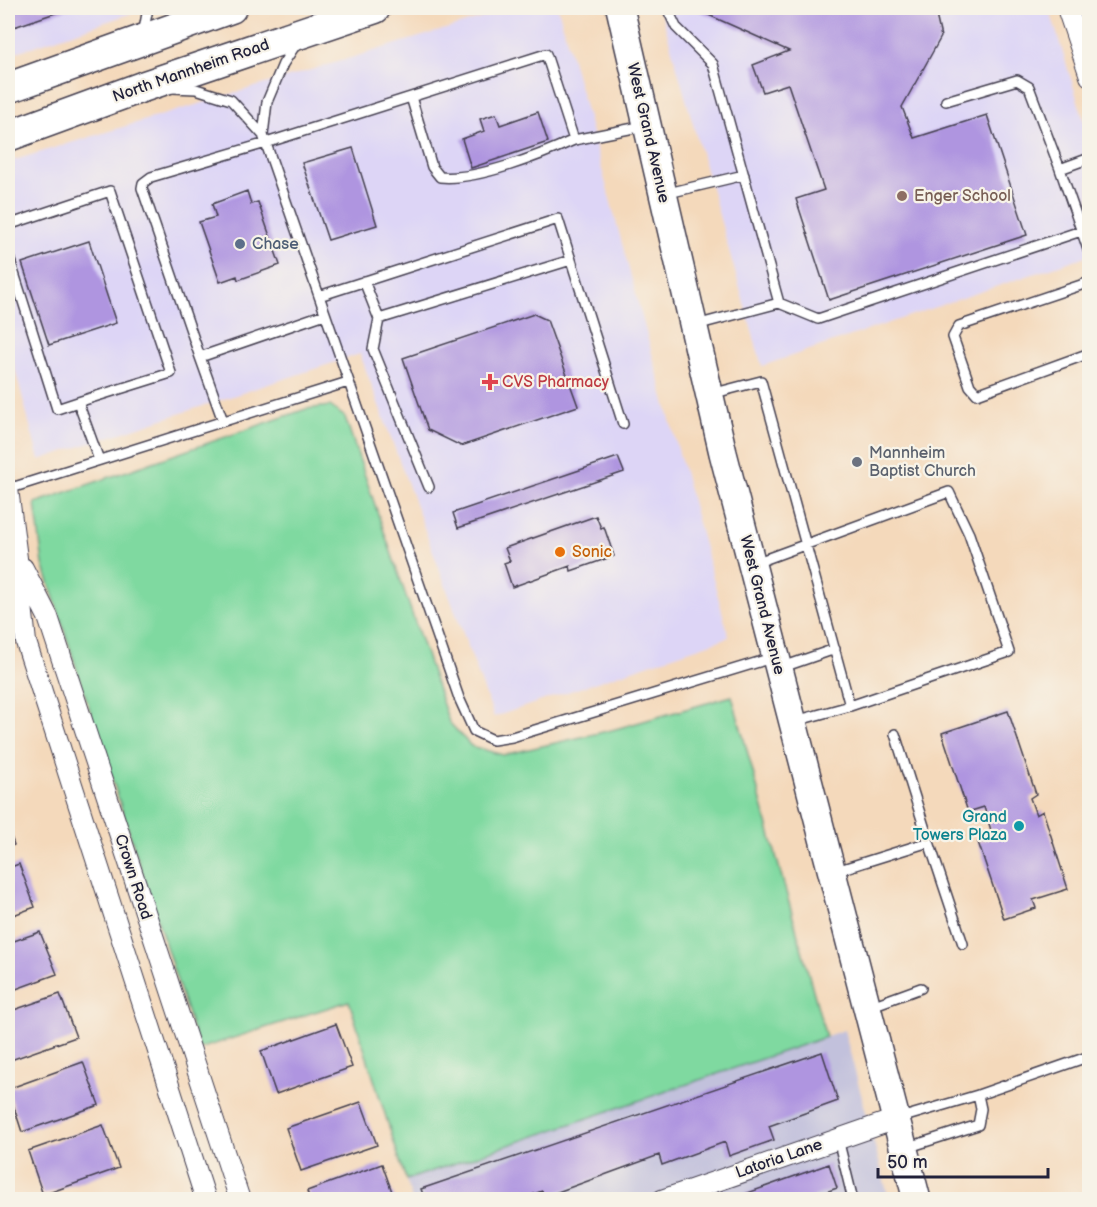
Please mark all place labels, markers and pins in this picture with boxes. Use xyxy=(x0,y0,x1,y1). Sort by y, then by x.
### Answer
place label: Enger School xyxy=(914,187,1011,206)
marker: Enger School xyxy=(895,189,909,203)
place label: Chase xyxy=(252,235,299,254)
marker: Chase xyxy=(233,237,247,251)
place label: CVS Pharmacy xyxy=(502,373,610,392)
marker: CVS Pharmacy xyxy=(483,375,497,389)
place label: Mannheim Baptist Church xyxy=(869,444,976,481)
marker: Mannheim Baptist Church xyxy=(850,455,864,469)
place label: Sonic xyxy=(572,543,612,562)
marker: Sonic xyxy=(553,545,567,559)
place label: Grand Towers Plaza xyxy=(913,808,1007,845)
marker: Grand Towers Plaza xyxy=(1012,819,1026,833)

